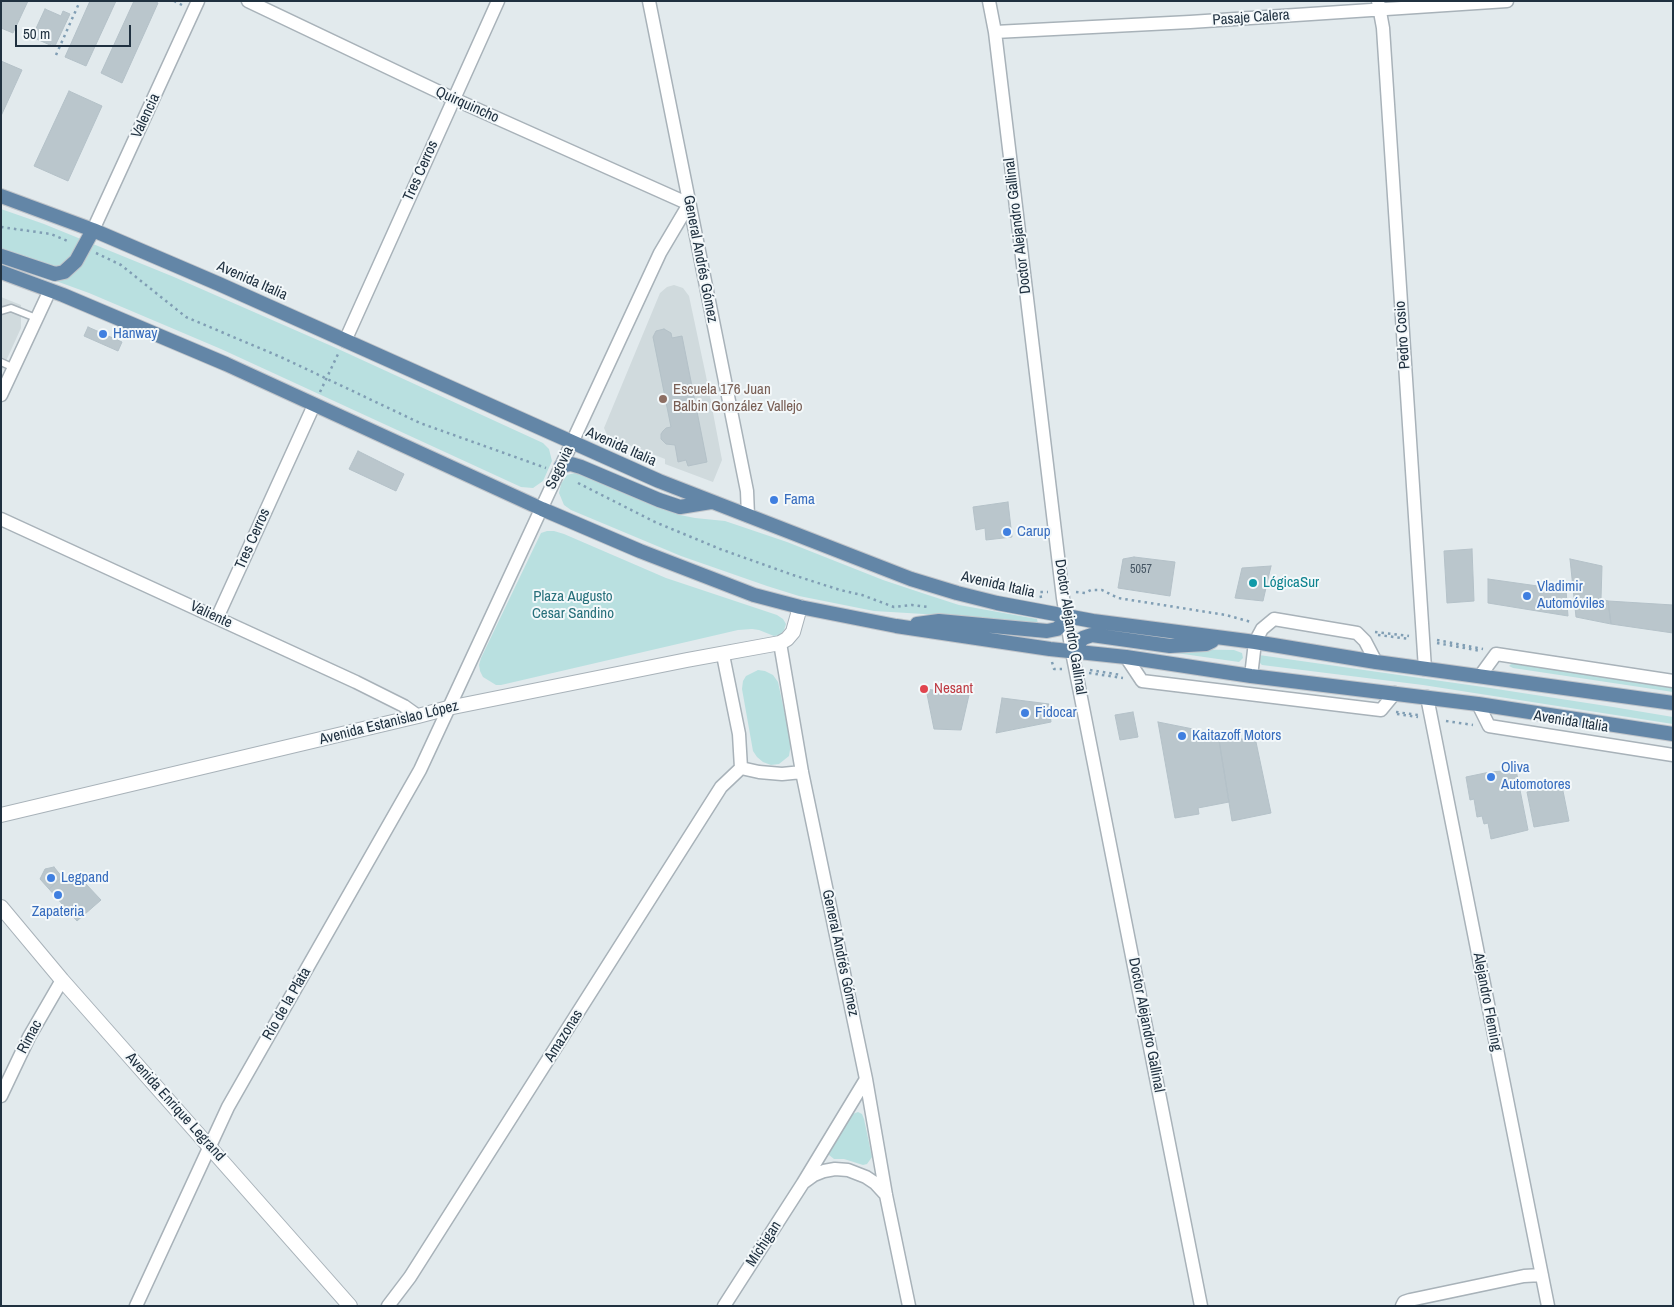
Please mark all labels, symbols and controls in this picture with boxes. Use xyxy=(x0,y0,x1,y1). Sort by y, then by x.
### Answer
street label: Pasaje Calera xyxy=(1212,6,1290,30)
scale bar xyxy=(18,15,134,47)
text: 50 m xyxy=(23,23,50,44)
street label: Quirquincho xyxy=(432,83,502,127)
street label: Valencia xyxy=(128,91,164,141)
street label: Tres Cerros xyxy=(400,138,442,204)
street label: Doctor Alejandro Gallinal xyxy=(1001,157,1035,295)
street label: General Andrés Gómez xyxy=(679,194,721,324)
street label: Avenida Italia xyxy=(214,258,290,304)
street label: Pedro Cosio xyxy=(1392,300,1414,370)
place label: Hanway xyxy=(113,325,157,343)
marker: Hanway xyxy=(97,328,109,340)
place label: Escuela 176 Juan Balbin González Vallejo xyxy=(673,381,803,416)
marker: Escuela 176 Juan Balbin González Vallejo xyxy=(657,393,669,405)
street label: Avenida Italia xyxy=(583,424,659,470)
street label: Segovia xyxy=(542,444,578,492)
place label: Fama xyxy=(784,491,815,509)
marker: Fama xyxy=(768,494,780,506)
street label: Tres Cerros xyxy=(232,506,274,572)
place label: Carup xyxy=(1017,523,1050,541)
marker: Carup xyxy=(1001,526,1013,538)
street label: Doctor Alejandro Gallinal xyxy=(1050,558,1090,696)
house number: 5057 xyxy=(1130,563,1152,577)
street label: Avenida Italia xyxy=(959,568,1037,602)
place label: LógicaSur xyxy=(1263,574,1319,592)
marker: LógicaSur xyxy=(1247,577,1259,589)
place label: Vladimir Automóviles xyxy=(1537,578,1605,613)
park label: Plaza Augusto Cesar Sandino xyxy=(532,588,614,623)
marker: Vladimir Automóviles xyxy=(1521,590,1533,602)
street label: Valiente xyxy=(187,597,235,633)
place label: Nesant xyxy=(934,680,973,698)
marker: Nesant xyxy=(918,683,930,695)
street label: Avenida Estanislao López xyxy=(318,697,460,749)
place label: Fidocar xyxy=(1035,704,1077,722)
marker: Fidocar xyxy=(1019,707,1031,719)
street label: Avenida Italia xyxy=(1533,707,1609,737)
place label: Kaitazoff Motors xyxy=(1192,727,1281,745)
marker: Kaitazoff Motors xyxy=(1176,730,1188,742)
place label: Oliva Automotores xyxy=(1501,759,1571,794)
marker: Oliva Automotores xyxy=(1485,771,1497,783)
place label: Legpand xyxy=(61,869,109,887)
marker: Legpand xyxy=(45,872,57,884)
street label: General Andrés Gómez xyxy=(818,888,862,1018)
marker: Zapateria xyxy=(52,889,64,901)
place label: Zapateria xyxy=(32,903,84,921)
street label: Alejandro Fleming xyxy=(1469,951,1505,1053)
street label: Doctor Alejandro Gallinal xyxy=(1124,956,1168,1094)
street label: Río de la Plata xyxy=(259,965,315,1043)
street label: Amazonas xyxy=(541,1007,587,1065)
street label: Rimac xyxy=(14,1017,46,1057)
street label: Avenida Enrique Legrand xyxy=(121,1049,229,1165)
street label: Míchigan xyxy=(743,1218,785,1270)

